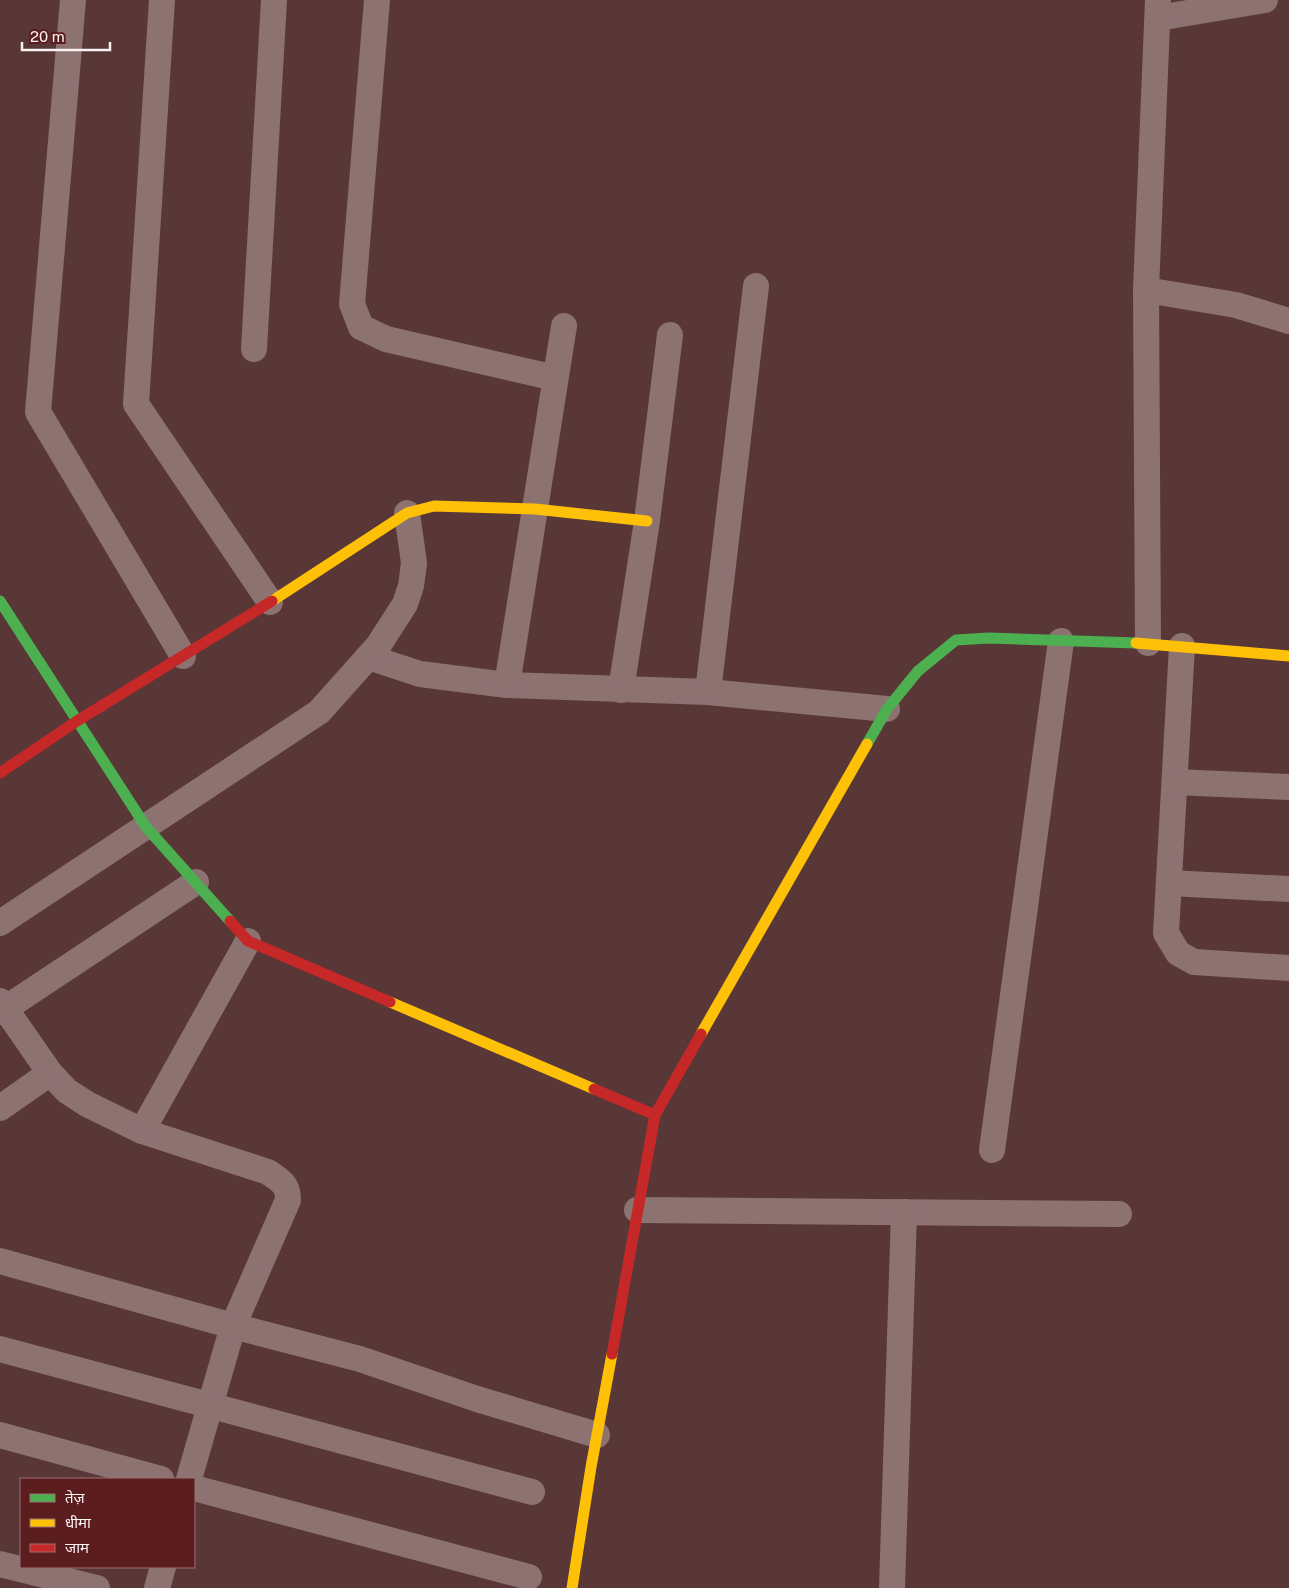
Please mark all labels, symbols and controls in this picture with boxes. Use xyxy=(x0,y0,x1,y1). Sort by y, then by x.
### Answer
scale bar xyxy=(22,20,110,52)
text: 20 m xyxy=(30,28,65,45)
legend xyxy=(20,1478,195,1568)
text: तेज़ xyxy=(65,1489,86,1506)
text: धीमा xyxy=(65,1514,92,1531)
text: जाम xyxy=(65,1539,90,1556)

